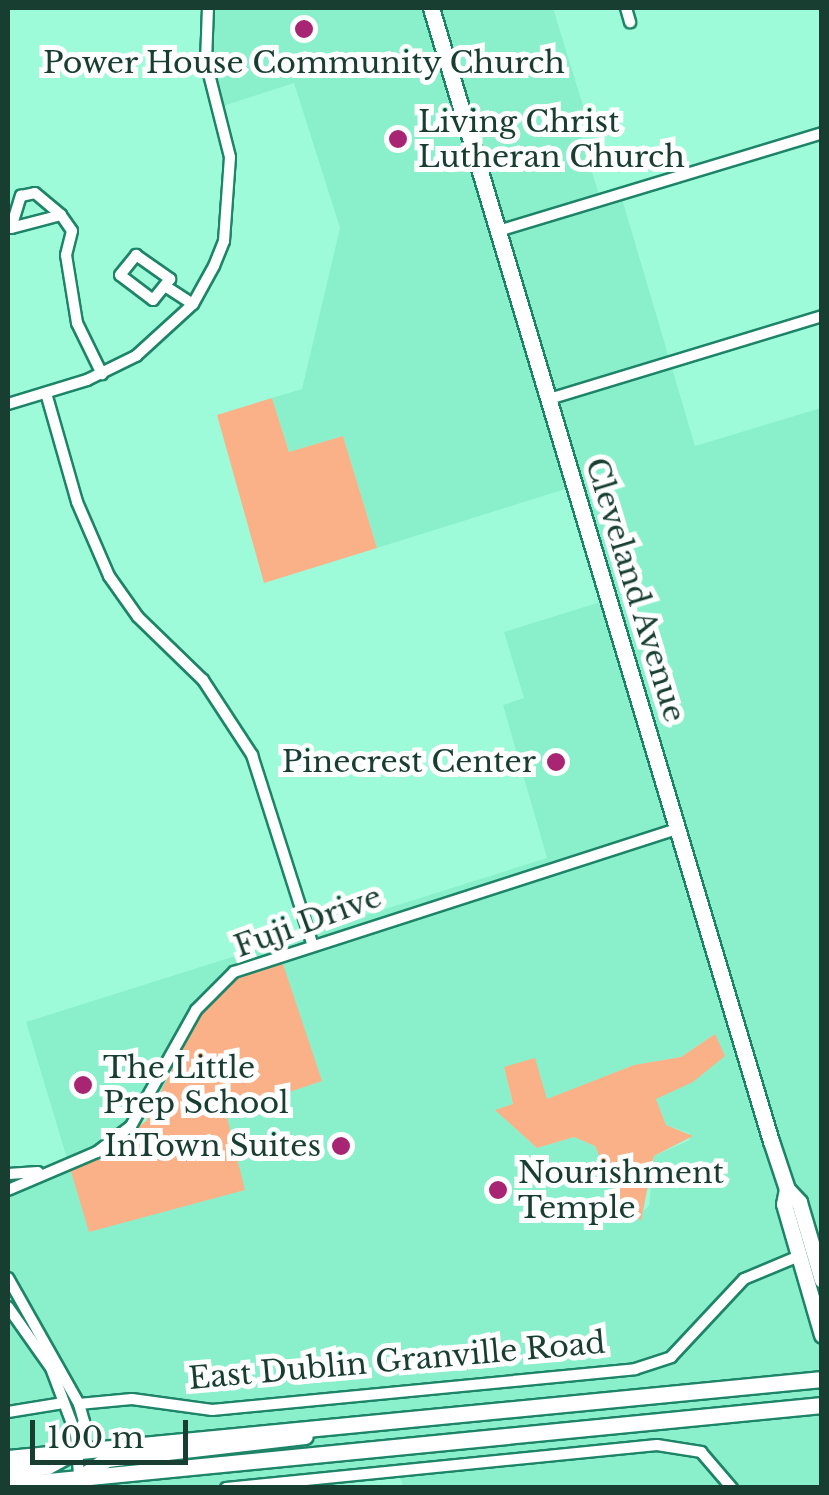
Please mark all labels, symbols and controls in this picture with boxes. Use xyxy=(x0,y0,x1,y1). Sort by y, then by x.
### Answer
marker: Power House Community Church xyxy=(293,18,315,40)
place label: Power House Community Church xyxy=(42,45,566,81)
place label: Living Christ Lutheran Church xyxy=(418,104,685,174)
marker: Living Christ Lutheran Church xyxy=(387,128,409,150)
street label: Cleveland Avenue xyxy=(578,453,692,727)
place label: Pinecrest Center xyxy=(282,744,536,780)
marker: Pinecrest Center xyxy=(545,751,567,773)
street label: Fuji Drive xyxy=(230,879,386,965)
place label: The Little Prep School xyxy=(103,1050,289,1120)
marker: The Little Prep School xyxy=(72,1074,94,1096)
place label: InTown Suites xyxy=(104,1128,321,1164)
marker: InTown Suites xyxy=(330,1135,352,1157)
place label: Nourishment Temple xyxy=(518,1155,724,1226)
marker: Nourishment Temple xyxy=(487,1179,509,1201)
street label: East Dublin Granville Road xyxy=(187,1325,607,1397)
scale bar xyxy=(35,1400,192,1462)
text: 100 m xyxy=(47,1419,144,1456)

